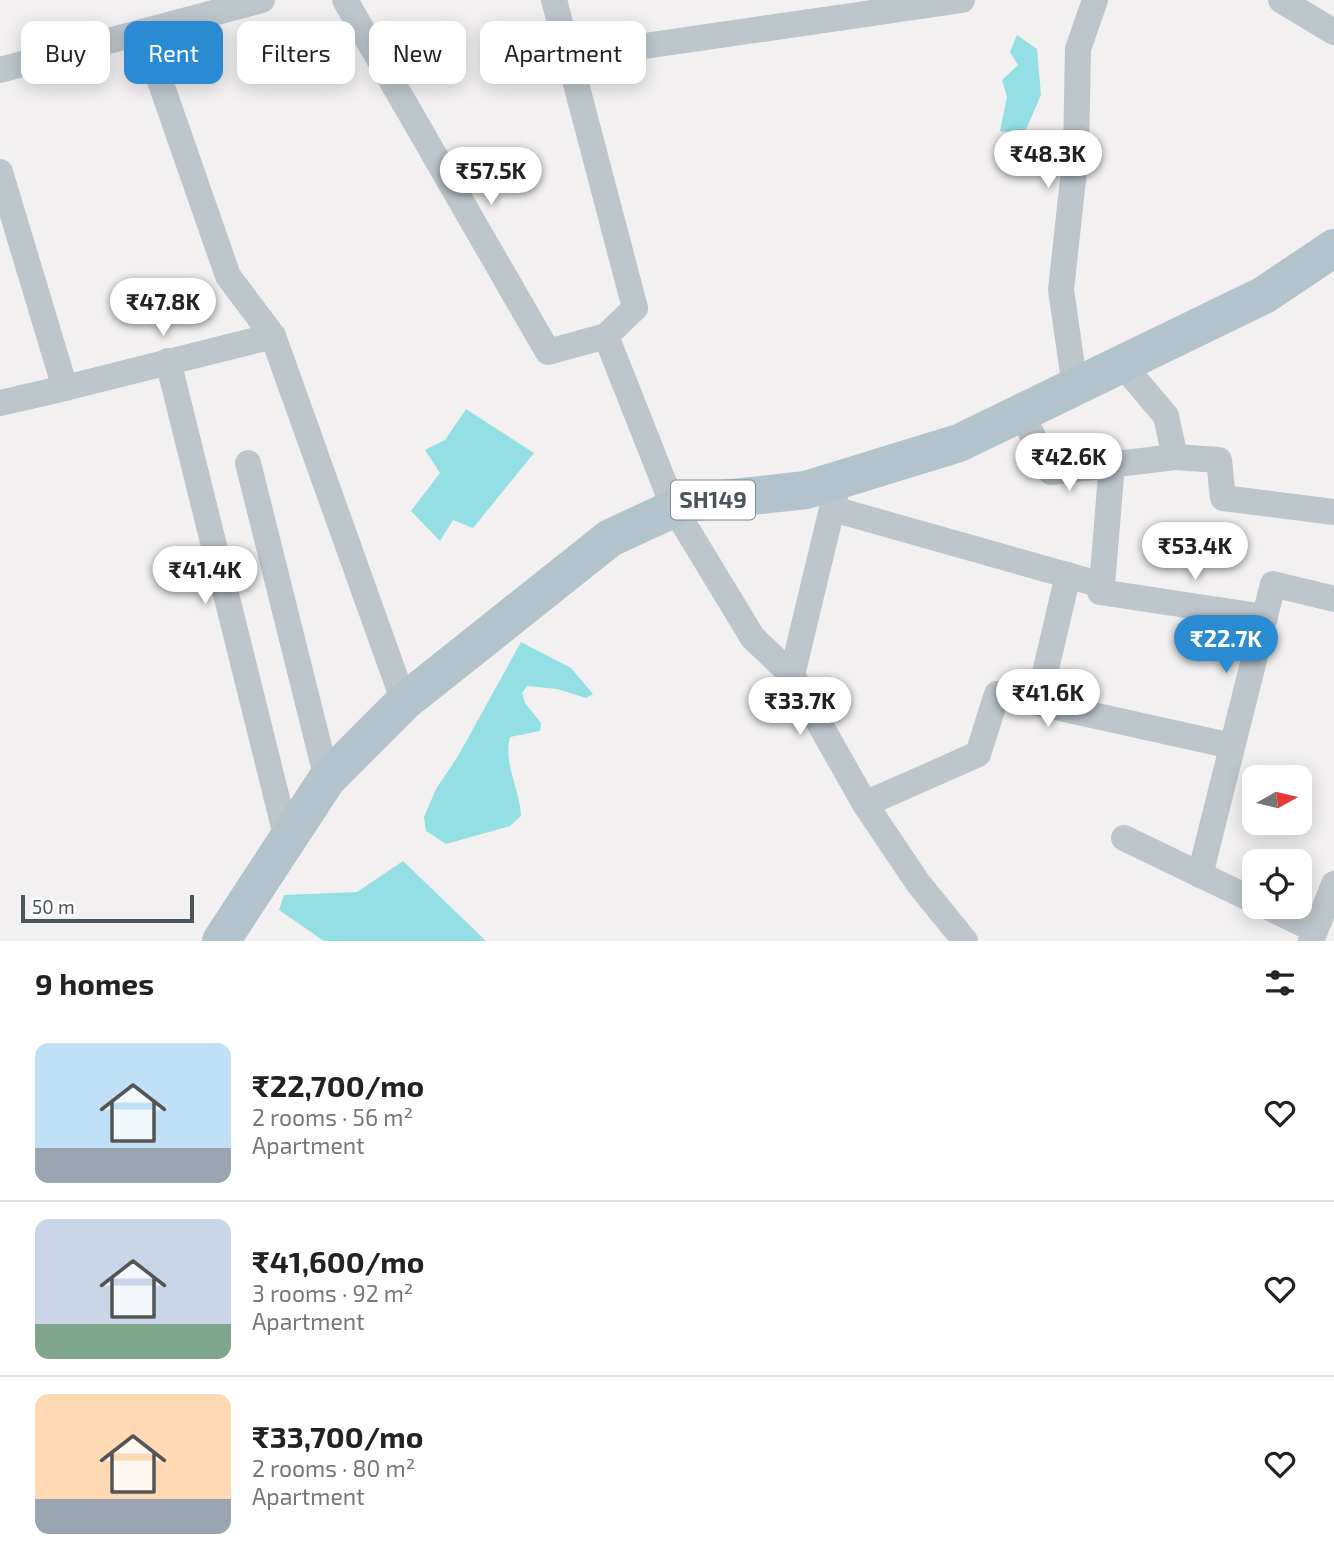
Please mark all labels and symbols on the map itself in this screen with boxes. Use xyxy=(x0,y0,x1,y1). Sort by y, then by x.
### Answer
pin: ₹48.3K xyxy=(991,130,1105,190)
pin: ₹57.5K xyxy=(434,148,548,207)
pin: ₹47.8K xyxy=(106,278,220,338)
pin: ₹42.6K xyxy=(1012,434,1126,493)
road number: SH149 xyxy=(671,480,755,520)
pin: ₹53.4K xyxy=(1138,522,1252,582)
pin: ₹41.4K xyxy=(148,546,262,606)
pin: ₹22.7K xyxy=(1169,616,1283,675)
pin: ₹41.6K xyxy=(991,670,1105,729)
pin: ₹33.7K xyxy=(743,678,857,737)
north arrow xyxy=(1242,765,1312,835)
scale bar xyxy=(21,892,194,924)

